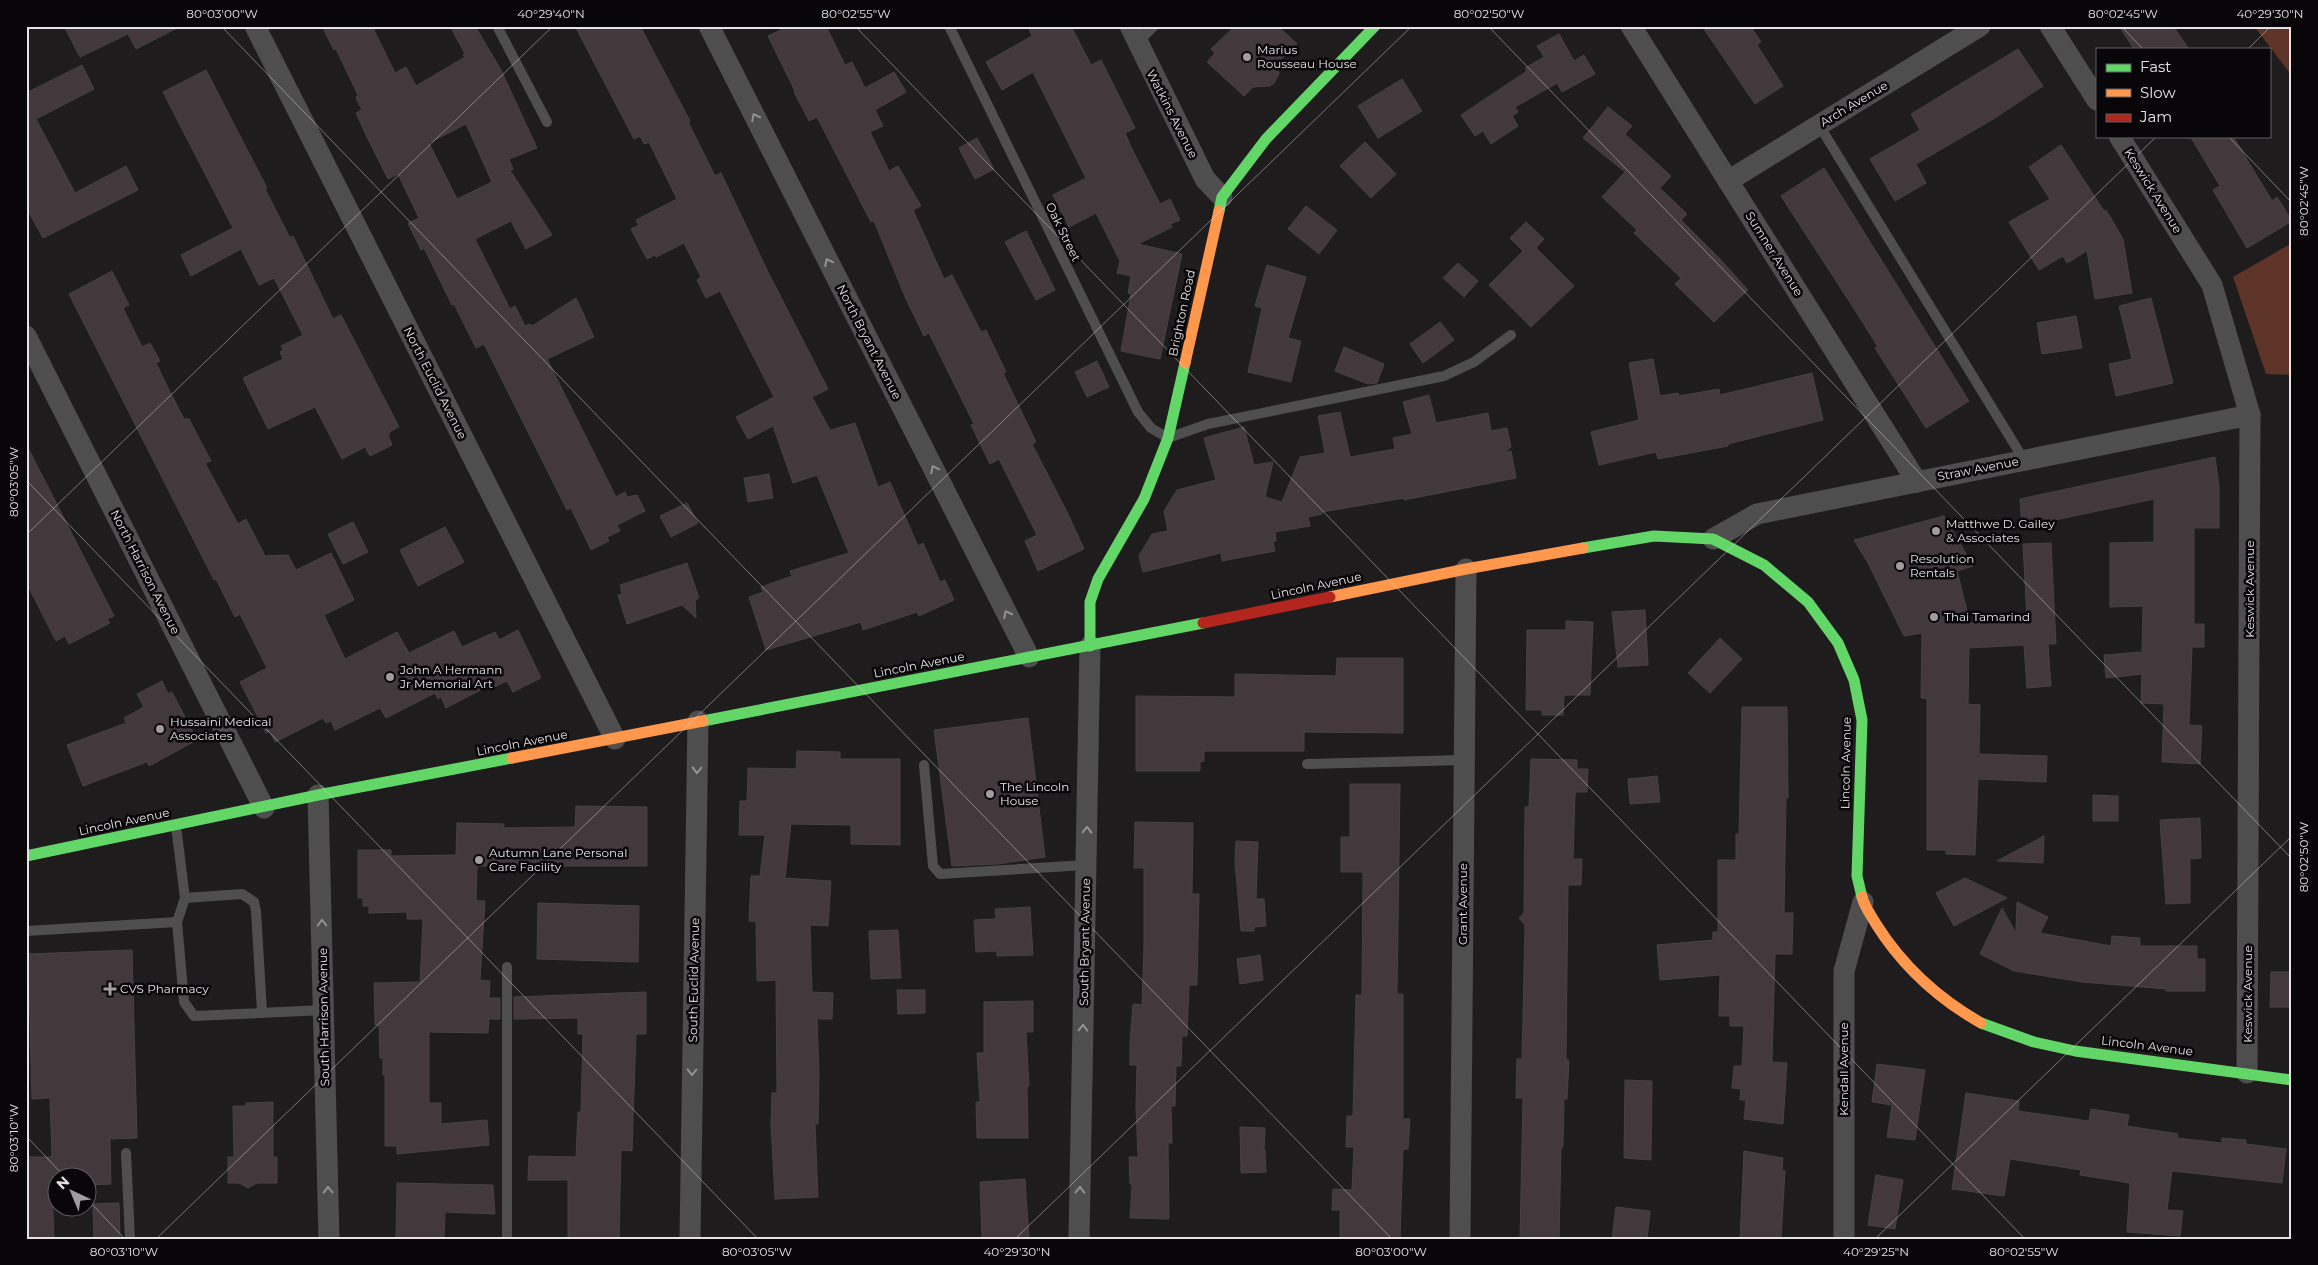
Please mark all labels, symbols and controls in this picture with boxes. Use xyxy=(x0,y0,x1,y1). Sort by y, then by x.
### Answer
text: 80°03'00"W xyxy=(186,6,258,21)
text: 40°29'40"N xyxy=(517,6,585,21)
text: 80°02'55"W xyxy=(821,6,891,21)
text: 80°02'50"W xyxy=(1454,6,1524,21)
text: 80°02'45"W xyxy=(2088,6,2158,21)
text: 40°29'30"N xyxy=(2236,6,2304,21)
place label: Marius Rousseau House xyxy=(1257,42,1357,71)
legend xyxy=(2096,48,2270,138)
marker: Marius Rousseau House xyxy=(1241,51,1253,63)
text: Fast xyxy=(2140,57,2171,76)
street label: Watkins Avenue xyxy=(1144,67,1201,161)
street label: Arch Avenue xyxy=(1817,77,1890,130)
text: Slow xyxy=(2140,83,2176,102)
text: Jam xyxy=(2139,107,2172,126)
one-way arrow xyxy=(751,113,761,122)
street label: Keswick Avenue xyxy=(2121,146,2186,236)
text: 80°02'45"W xyxy=(2296,166,2311,236)
street label: Oak Street xyxy=(1043,200,1084,264)
street label: Sumner Avenue xyxy=(1742,209,1806,299)
one-way arrow xyxy=(824,258,834,267)
street label: Brighton Road xyxy=(1165,268,1198,358)
street label: North Bryant Avenue xyxy=(834,282,905,402)
street label: North Euclid Avenue xyxy=(401,324,470,441)
text: 80°03'05"W xyxy=(6,447,21,517)
street label: Straw Avenue xyxy=(1936,453,2020,484)
one-way arrow xyxy=(930,465,940,474)
street label: North Harrison Avenue xyxy=(107,507,183,637)
place label: Matthwe D. Gailey & Associates xyxy=(1946,516,2055,545)
marker: Matthwe D. Gailey & Associates xyxy=(1930,525,1942,537)
street label: Keswick Avenue xyxy=(2242,540,2257,638)
place label: Resolution Rentals xyxy=(1910,551,1974,580)
marker: Resolution Rentals xyxy=(1894,560,1906,572)
street label: Lincoln Avenue xyxy=(1269,569,1363,602)
place label: Thai Tamarind xyxy=(1944,609,2030,624)
one-way arrow xyxy=(1003,610,1013,619)
marker: Thai Tamarind xyxy=(1928,611,1940,623)
street label: Lincoln Avenue xyxy=(872,648,966,681)
place label: John A Hermann Jr Memorial Art xyxy=(399,662,502,691)
marker: John A Hermann Jr Memorial Art xyxy=(384,671,396,683)
place label: Hussaini Medical Associates xyxy=(170,714,271,743)
street label: Lincoln Avenue xyxy=(1837,717,1854,809)
marker: Hussaini Medical Associates xyxy=(154,723,166,735)
street label: Lincoln Avenue xyxy=(475,726,569,759)
one-way arrow xyxy=(692,766,702,774)
place label: The Lincoln House xyxy=(1000,779,1069,808)
marker: The Lincoln House xyxy=(984,788,996,800)
street label: Lincoln Avenue xyxy=(77,805,171,838)
text: 80°02'50"W xyxy=(2296,822,2311,892)
one-way arrow xyxy=(1082,826,1092,834)
place label: Autumn Lane Personal Care Facility xyxy=(489,845,627,874)
marker: Autumn Lane Personal Care Facility xyxy=(473,854,485,866)
street label: Grant Avenue xyxy=(1455,863,1470,945)
street label: South Bryant Avenue xyxy=(1076,878,1093,1006)
street label: South Euclid Avenue xyxy=(685,917,702,1043)
one-way arrow xyxy=(317,919,327,927)
street label: Keswick Avenue xyxy=(2240,945,2255,1043)
street label: South Harrison Avenue xyxy=(315,948,332,1086)
place label: CVS Pharmacy xyxy=(120,981,209,996)
marker: CVS Pharmacy xyxy=(104,983,116,995)
street label: Kendall Avenue xyxy=(1836,1022,1851,1116)
one-way arrow xyxy=(1078,1023,1088,1031)
street label: Lincoln Avenue xyxy=(2100,1032,2194,1059)
one-way arrow xyxy=(687,1068,698,1076)
text: 80°03'10"W xyxy=(6,1104,21,1172)
north arrow xyxy=(48,1168,98,1218)
text: N xyxy=(53,1172,73,1193)
one-way arrow xyxy=(323,1186,333,1194)
one-way arrow xyxy=(1075,1186,1085,1194)
text: 80°03'10"W xyxy=(90,1244,158,1259)
text: 80°03'05"W xyxy=(722,1244,792,1259)
text: 40°29'30"N xyxy=(983,1244,1051,1259)
text: 80°03'00"W xyxy=(1355,1244,1427,1259)
text: 40°29'25"N xyxy=(1843,1244,1909,1259)
text: 80°02'55"W xyxy=(1989,1244,2059,1259)

